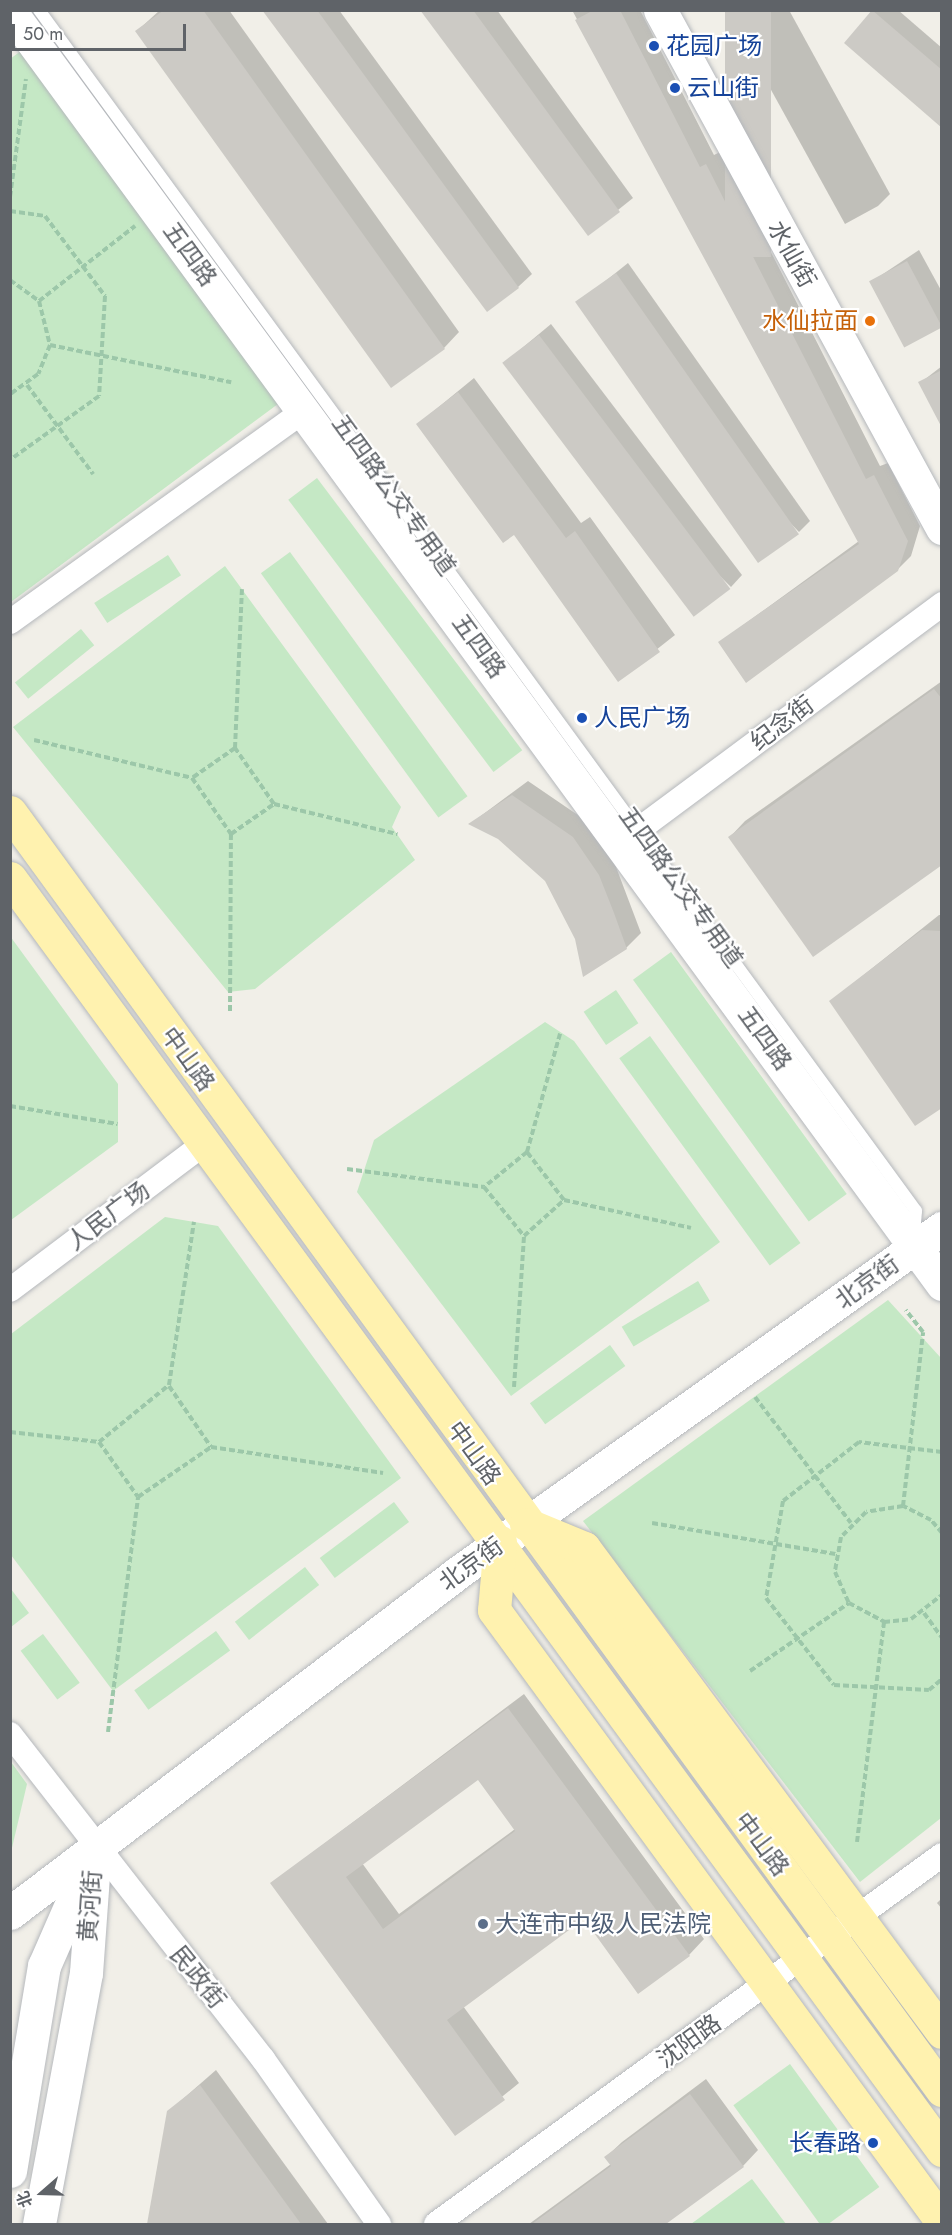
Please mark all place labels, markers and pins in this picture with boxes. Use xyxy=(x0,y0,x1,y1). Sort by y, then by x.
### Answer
place label: 花园广场 xyxy=(666,32,762,60)
marker: 花园广场 xyxy=(647,39,661,53)
place label: 云山街 xyxy=(687,74,759,102)
marker: 云山街 xyxy=(668,81,682,95)
place label: 水仙拉面 xyxy=(762,307,858,335)
marker: 水仙拉面 xyxy=(863,314,877,328)
place label: 人民广场 xyxy=(594,704,690,732)
marker: 人民广场 xyxy=(575,711,589,725)
place label: 大连市中级人民法院 xyxy=(495,1910,711,1938)
marker: 大连市中级人民法院 xyxy=(476,1917,490,1931)
place label: 长春路 xyxy=(789,2129,861,2157)
marker: 长春路 xyxy=(866,2136,880,2150)

